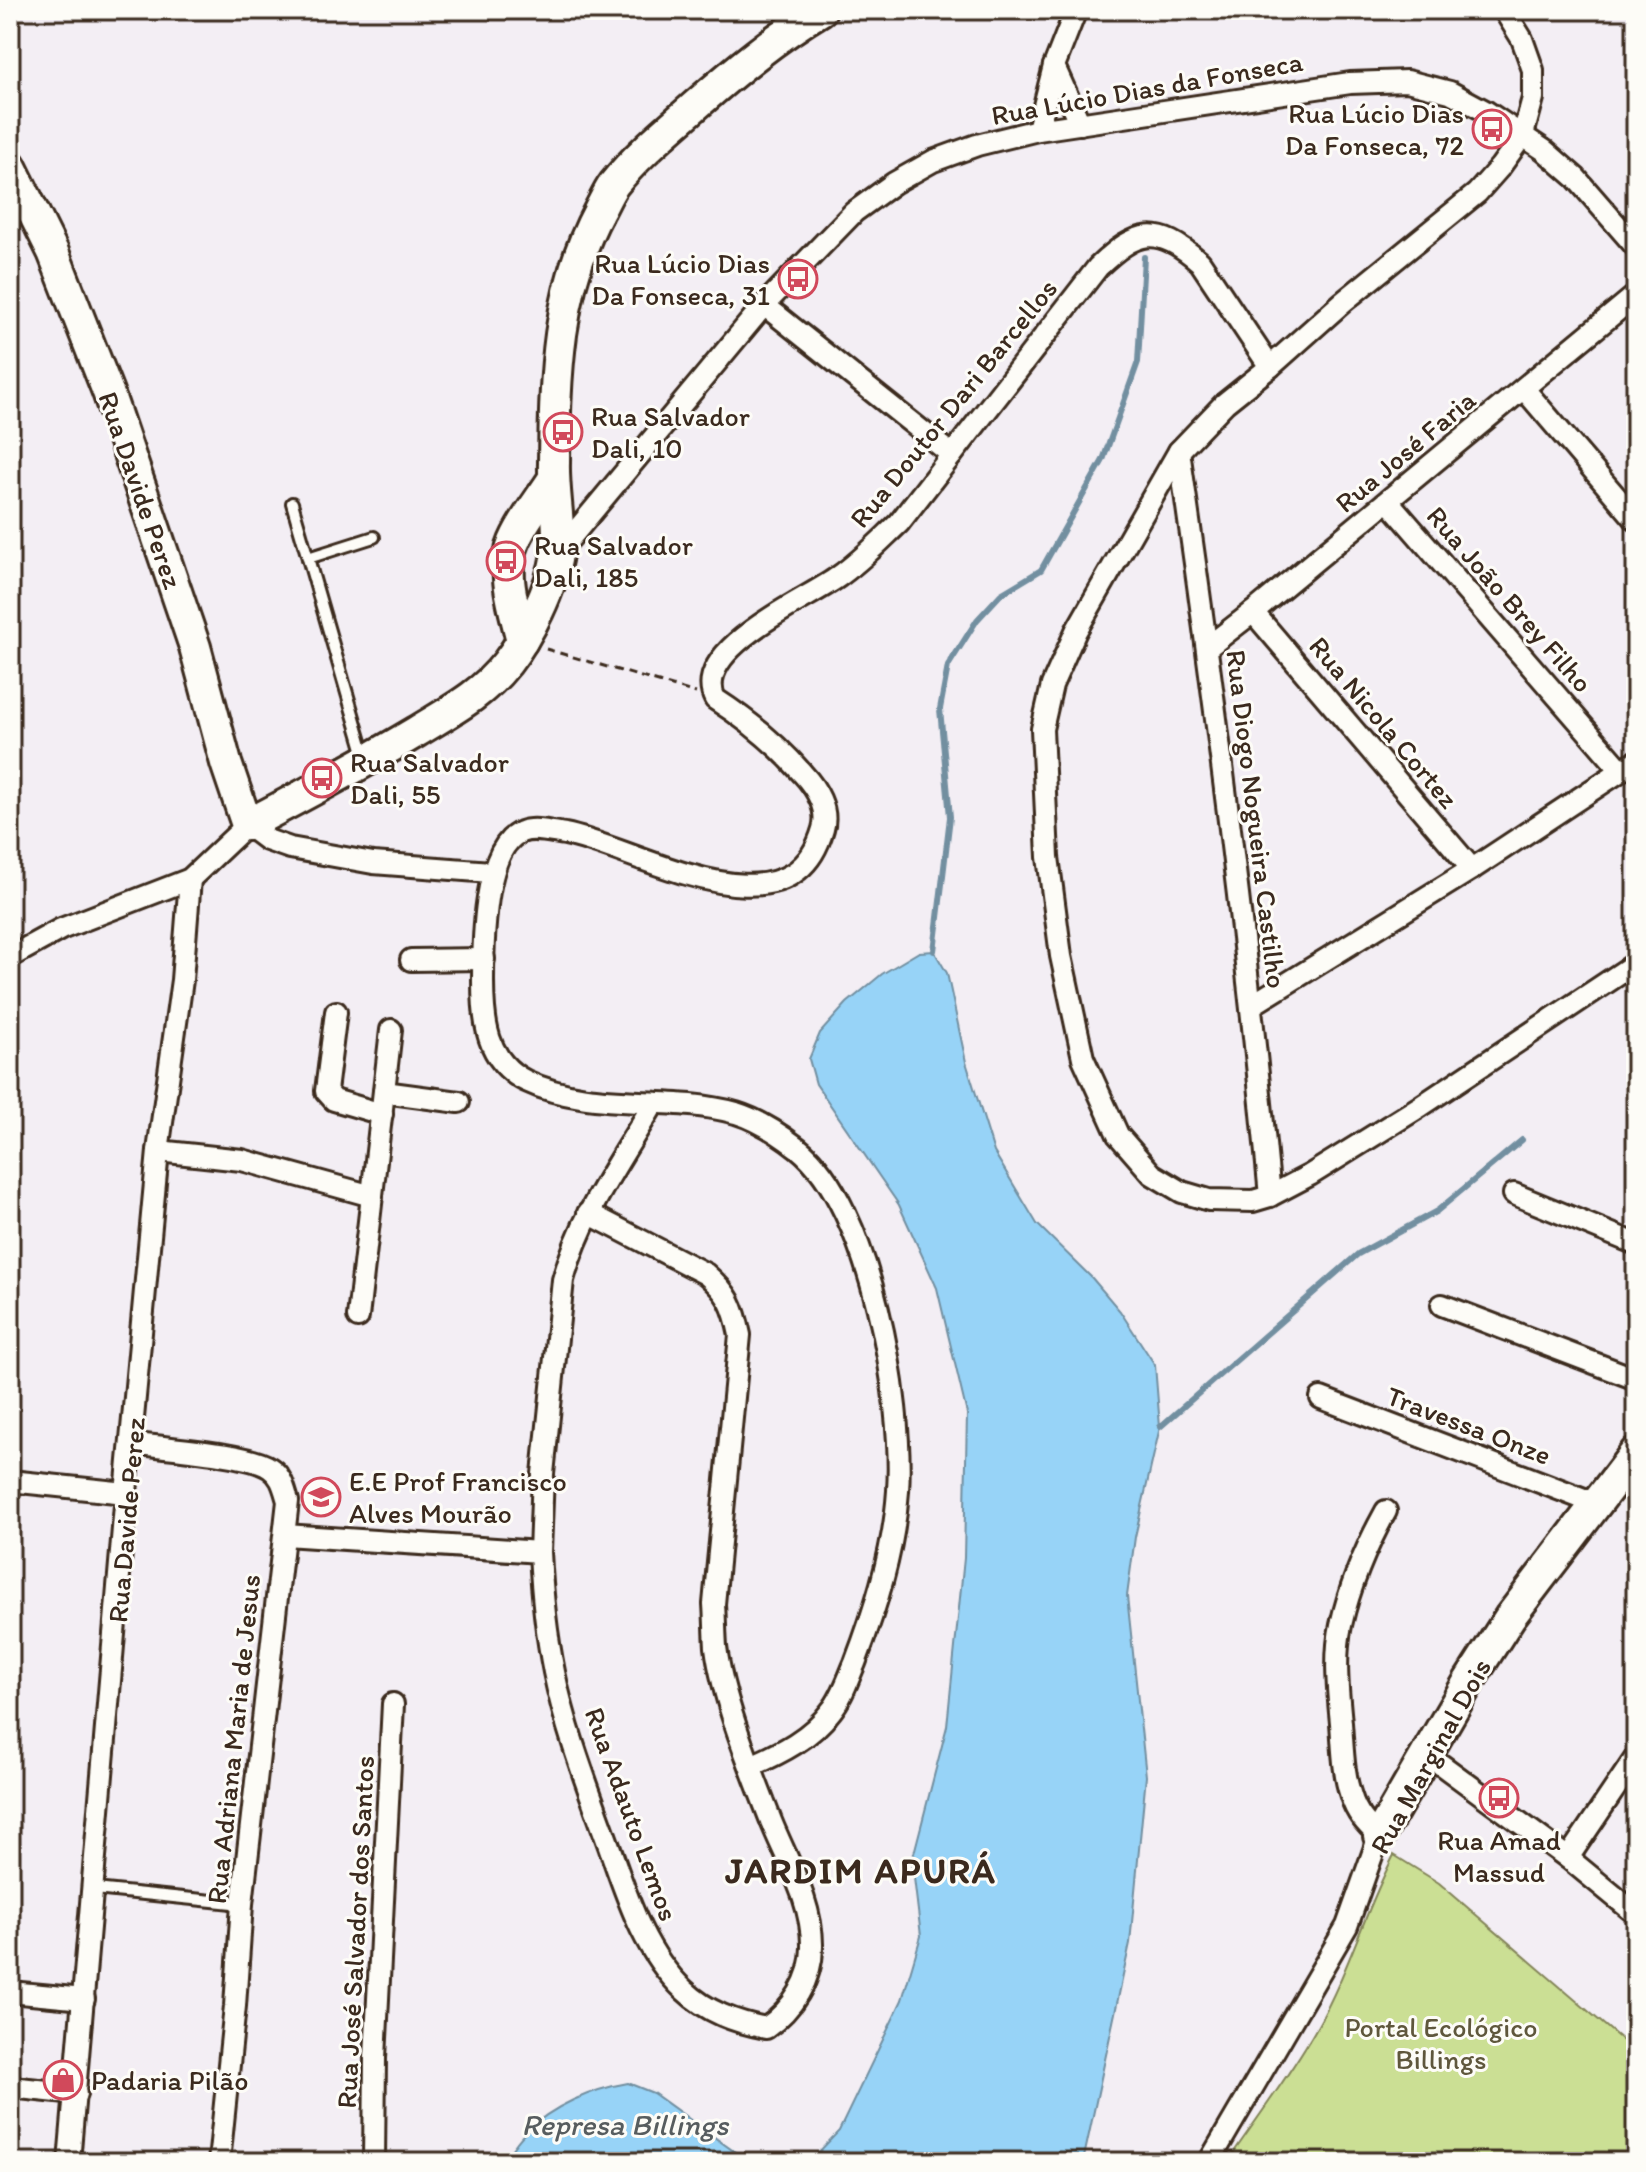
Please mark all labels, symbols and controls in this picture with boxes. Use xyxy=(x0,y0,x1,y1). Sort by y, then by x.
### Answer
street label: Rua Lúcio Dias da Fonseca xyxy=(989,44,1306,132)
place label: Rua Lúcio Dias Da Fonseca, 72 xyxy=(1285,96,1464,162)
bus stop icon: Rua Lúcio Dias Da Fonseca, 72 xyxy=(1471,108,1513,150)
place label: Rua Lúcio Dias Da Fonseca, 31 xyxy=(591,246,770,312)
bus stop icon: Rua Lúcio Dias Da Fonseca, 31 xyxy=(777,258,819,300)
street label: Rua Doutor Dari Barcellos xyxy=(842,272,1064,534)
street label: Rua José Faria xyxy=(1328,382,1482,520)
street label: Rua Davide Perez xyxy=(91,387,191,593)
place label: Rua Salvador Dali, 10 xyxy=(591,399,750,465)
bus stop icon: Rua Salvador Dali, 10 xyxy=(542,411,584,453)
street label: Rua João Brey Filho xyxy=(1420,499,1600,699)
place label: Rua Salvador Dali, 185 xyxy=(534,528,693,594)
bus stop icon: Rua Salvador Dali, 185 xyxy=(485,540,527,582)
street label: Rua Nicola Cortez xyxy=(1302,629,1466,815)
street label: Rua Diogo Nogueira Castilho xyxy=(1219,648,1295,990)
place label: Rua Salvador Dali, 55 xyxy=(350,745,509,811)
bus stop icon: Rua Salvador Dali, 55 xyxy=(301,757,343,799)
street label: Travessa Onze xyxy=(1382,1378,1556,1472)
street label: Rua Davide Perez xyxy=(100,1416,152,1624)
place label: E.E Prof Francisco Alves Mourão xyxy=(349,1464,567,1530)
school or university icon: E.E Prof Francisco Alves Mourão xyxy=(300,1476,342,1518)
street label: Rua Adriana Maria de Jesus xyxy=(199,1573,267,1905)
street label: Rua Marginal Dois xyxy=(1362,1652,1498,1860)
street label: Rua Adauto Lemos xyxy=(578,1703,686,1925)
street label: Rua José Salvador dos Santos xyxy=(329,1755,381,2109)
bus stop icon: Rua Amad Massud xyxy=(1478,1777,1520,1819)
place label: Rua Amad Massud xyxy=(1437,1823,1561,1889)
district label: JARDIM APURÁ xyxy=(724,1849,997,1892)
park label: Portal Ecológico Billings xyxy=(1344,2010,1538,2076)
shop icon: Padaria Pilão xyxy=(42,2059,84,2101)
place label: Padaria Pilão xyxy=(91,2063,248,2097)
water label: Represa Billings xyxy=(522,2106,730,2143)

